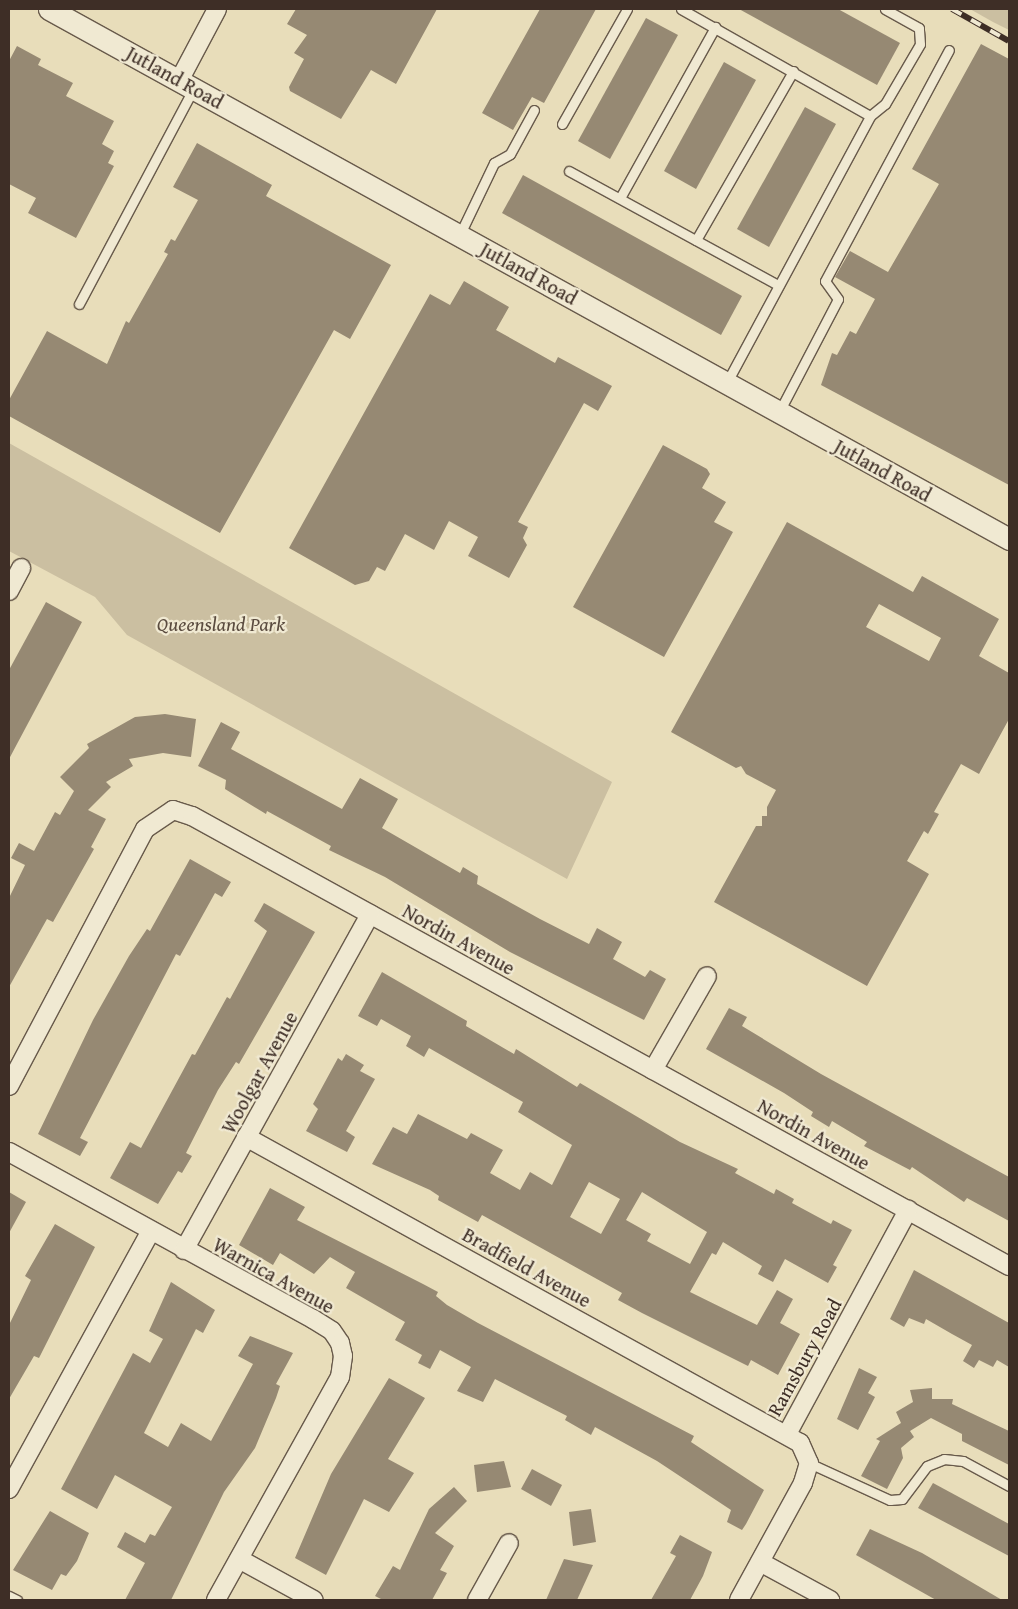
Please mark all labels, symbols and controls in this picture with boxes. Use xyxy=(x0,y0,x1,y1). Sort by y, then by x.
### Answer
street label: Jutland Road xyxy=(122,40,228,114)
street label: Jutland Road xyxy=(476,236,582,310)
street label: Jutland Road xyxy=(830,433,936,507)
park label: Queensland Park xyxy=(157,611,285,635)
street label: Nordin Avenue xyxy=(399,898,519,980)
street label: Woolgar Avenue xyxy=(216,1007,302,1137)
street label: Nordin Avenue xyxy=(754,1093,874,1175)
street label: Bradfield Avenue xyxy=(459,1222,595,1312)
street label: Warnica Avenue xyxy=(209,1232,339,1318)
street label: Ramsbury Road xyxy=(762,1294,846,1420)

